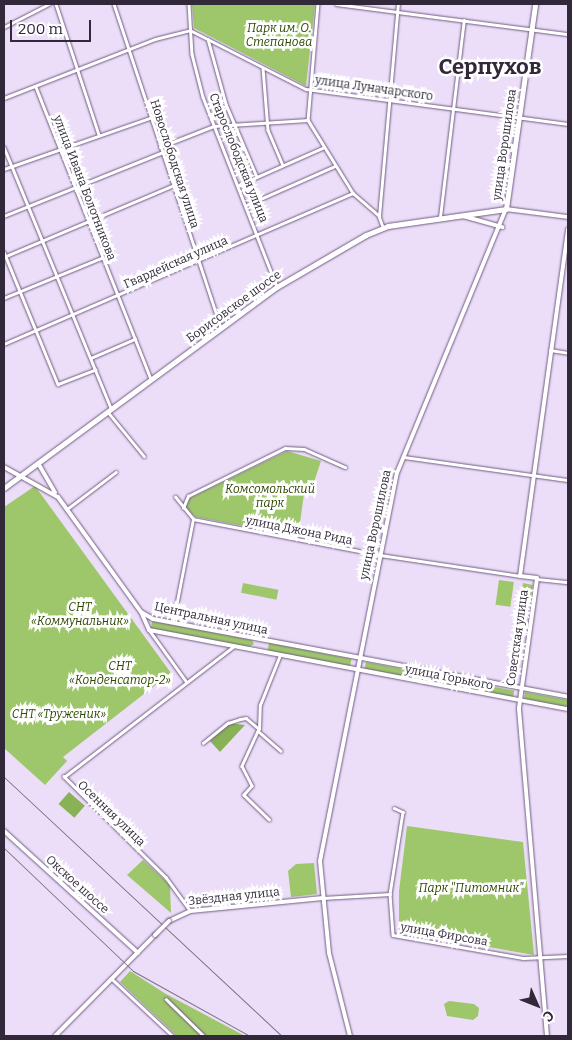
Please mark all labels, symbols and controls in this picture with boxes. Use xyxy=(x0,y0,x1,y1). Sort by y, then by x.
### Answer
scale bar xyxy=(12,10,94,42)
text: 200 m xyxy=(18,20,63,38)
park label: Парк им. О. Степанова xyxy=(246,22,312,50)
district label: Серпухов xyxy=(439,54,541,80)
street label: улица Луначарского xyxy=(314,74,434,104)
street label: улица Ворошилова xyxy=(490,88,520,202)
street label: Старослободская улица xyxy=(205,91,271,225)
street label: Новослободская улица xyxy=(146,98,202,230)
street label: улица Ивана Болотникова xyxy=(50,113,118,263)
street label: Гвардейская улица xyxy=(122,234,230,292)
street label: Борисовское шоссе xyxy=(184,268,284,346)
street label: улица Ворошилова xyxy=(357,469,395,581)
park label: Комсомольский парк xyxy=(225,483,315,511)
street label: улица Джона Рида xyxy=(244,514,354,548)
street label: Советская улица xyxy=(504,589,532,687)
street label: Центральная улица xyxy=(153,600,269,638)
park label: СНТ «Коммунальник» xyxy=(31,601,129,629)
park label: СНТ «Конденсатор-2» xyxy=(69,660,171,688)
street label: улица Горького xyxy=(404,662,494,694)
park label: СНТ «Труженик» xyxy=(12,708,106,722)
street label: Осенняя улица xyxy=(74,778,148,850)
street label: Окское шоссе xyxy=(43,853,111,917)
park label: Парк "Питомник" xyxy=(419,882,523,896)
street label: Звёздная улица xyxy=(188,885,280,909)
street label: улица Фирсова xyxy=(399,920,489,950)
north arrow xyxy=(512,980,562,1030)
text: С xyxy=(539,1007,557,1025)

